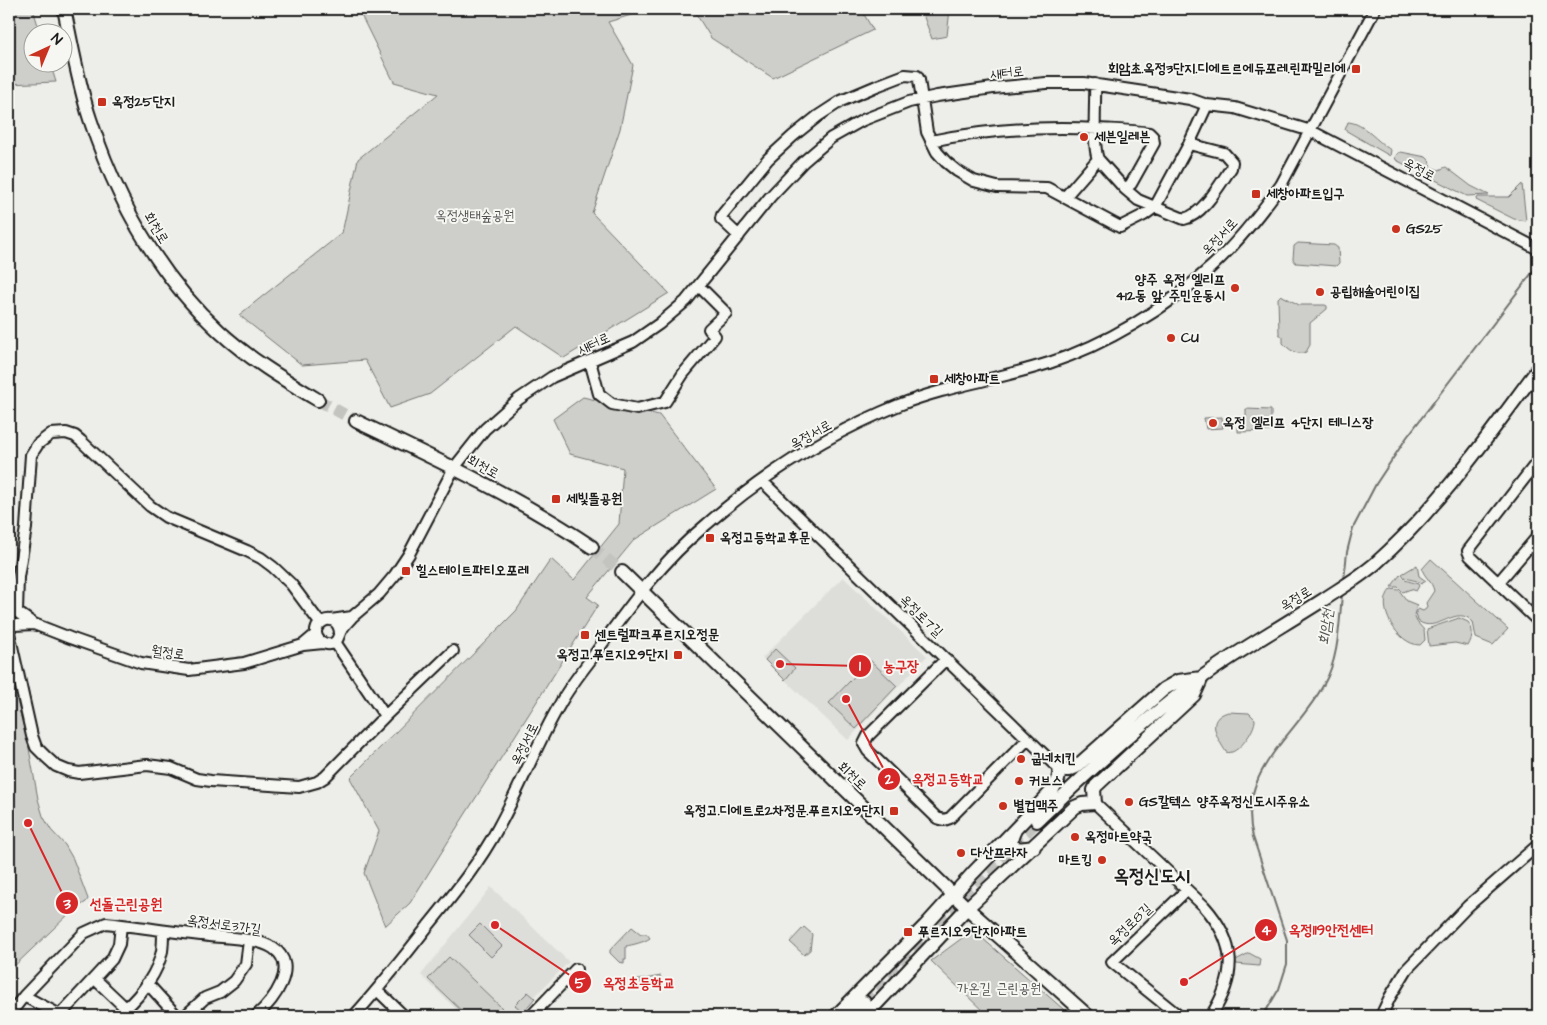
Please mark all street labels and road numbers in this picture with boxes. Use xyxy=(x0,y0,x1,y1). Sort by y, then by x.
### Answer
street label: 새터로 xyxy=(989,62,1025,84)
street label: 옥정로 xyxy=(1399,153,1439,187)
street label: 회천로 xyxy=(139,208,173,248)
street label: 옥정서로 xyxy=(1197,214,1243,260)
street label: 새터로 xyxy=(574,328,614,360)
street label: 옥정서로 xyxy=(786,415,836,455)
street label: 회천로 xyxy=(463,450,503,484)
street label: 옥정로 xyxy=(1276,582,1316,616)
street label: 옥정로7길 xyxy=(895,590,948,642)
street label: 월정로 xyxy=(150,641,186,665)
street label: 옥정서로 xyxy=(506,719,544,769)
street label: 회천로 xyxy=(833,757,871,795)
street label: 옥정로8길 xyxy=(1104,898,1157,951)
street label: 옥정서로3가길 xyxy=(186,910,263,940)

